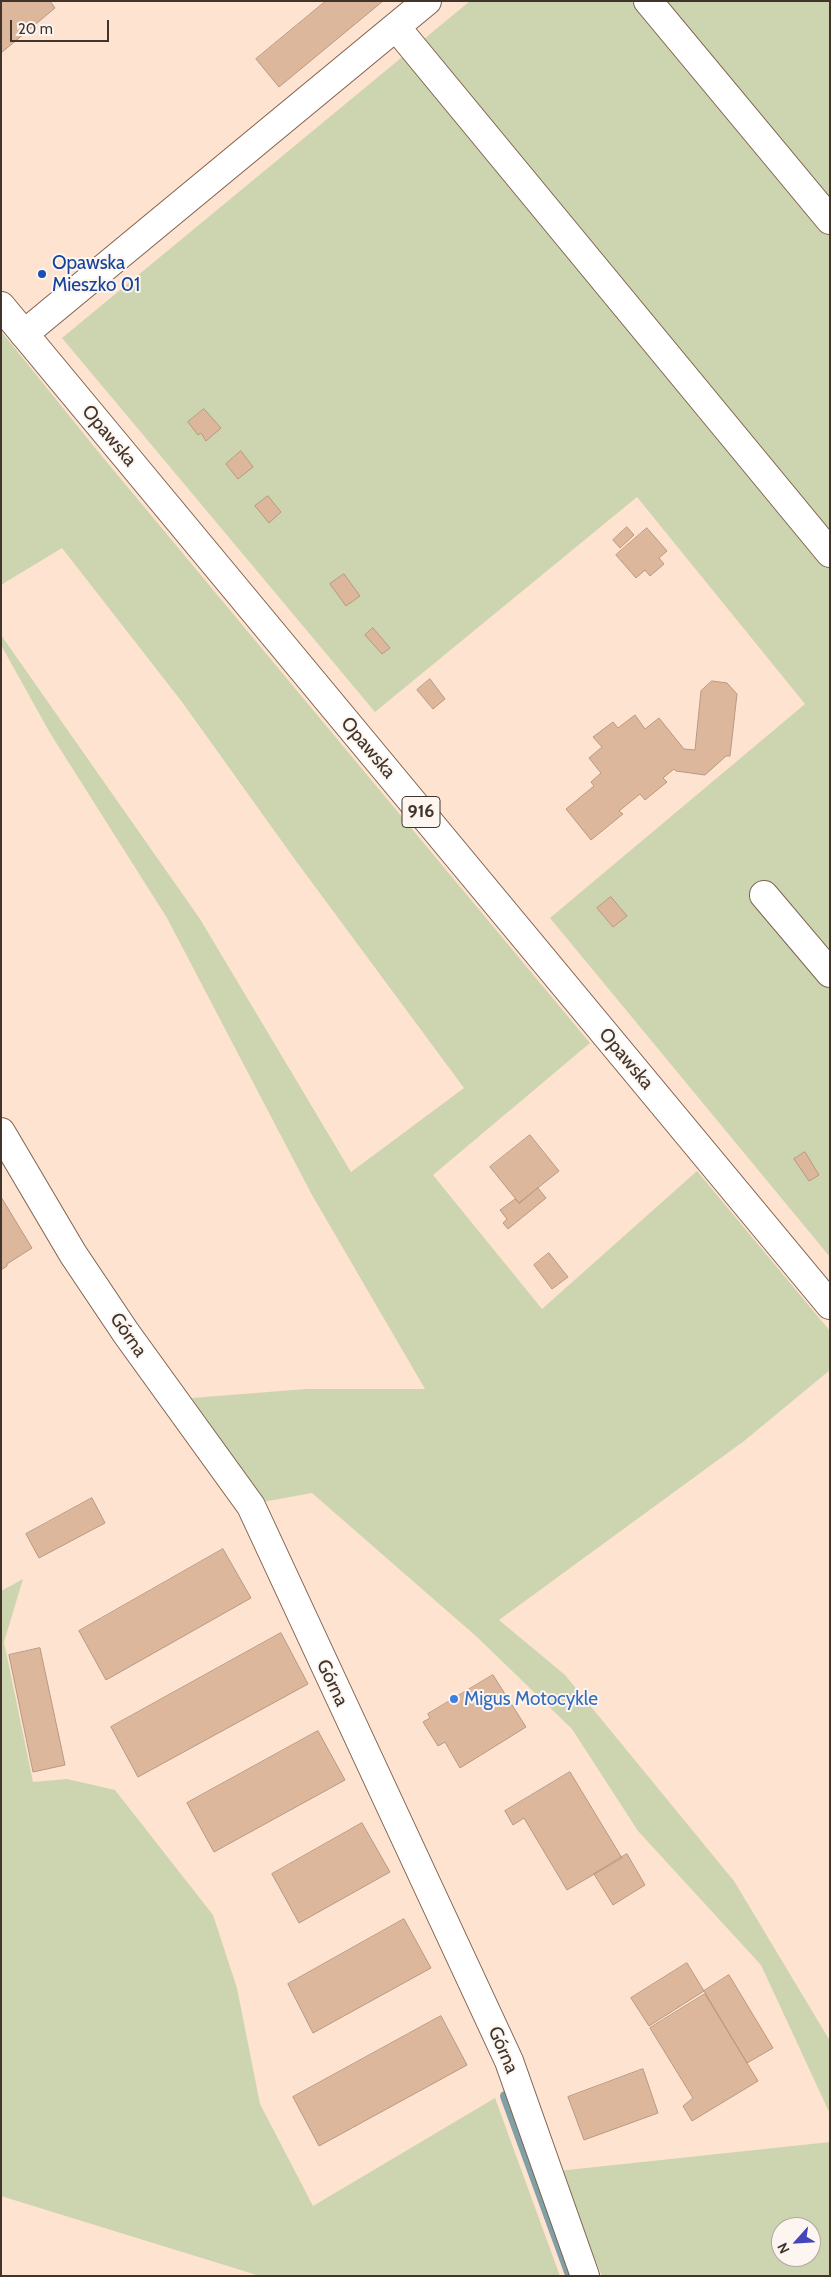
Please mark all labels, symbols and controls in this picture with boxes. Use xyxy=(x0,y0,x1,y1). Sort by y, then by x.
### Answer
scale bar xyxy=(12,10,111,42)
text: 20 m xyxy=(18,20,53,38)
place label: Opawska Mieszko 01 xyxy=(52,252,140,296)
marker: Opawska Mieszko 01 xyxy=(36,268,48,280)
street label: Opawska xyxy=(77,401,141,471)
street label: Opawska xyxy=(336,713,400,783)
road number: 916 xyxy=(402,796,440,828)
street label: Opawska xyxy=(594,1024,658,1094)
street label: Górna xyxy=(105,1308,151,1362)
street label: Górna xyxy=(311,1656,353,1710)
place label: Migus Motocykle xyxy=(464,1688,598,1710)
marker: Migus Motocykle xyxy=(448,1693,460,1705)
street label: Górna xyxy=(483,2023,523,2077)
north arrow xyxy=(771,2217,821,2267)
text: N xyxy=(773,2240,794,2257)

